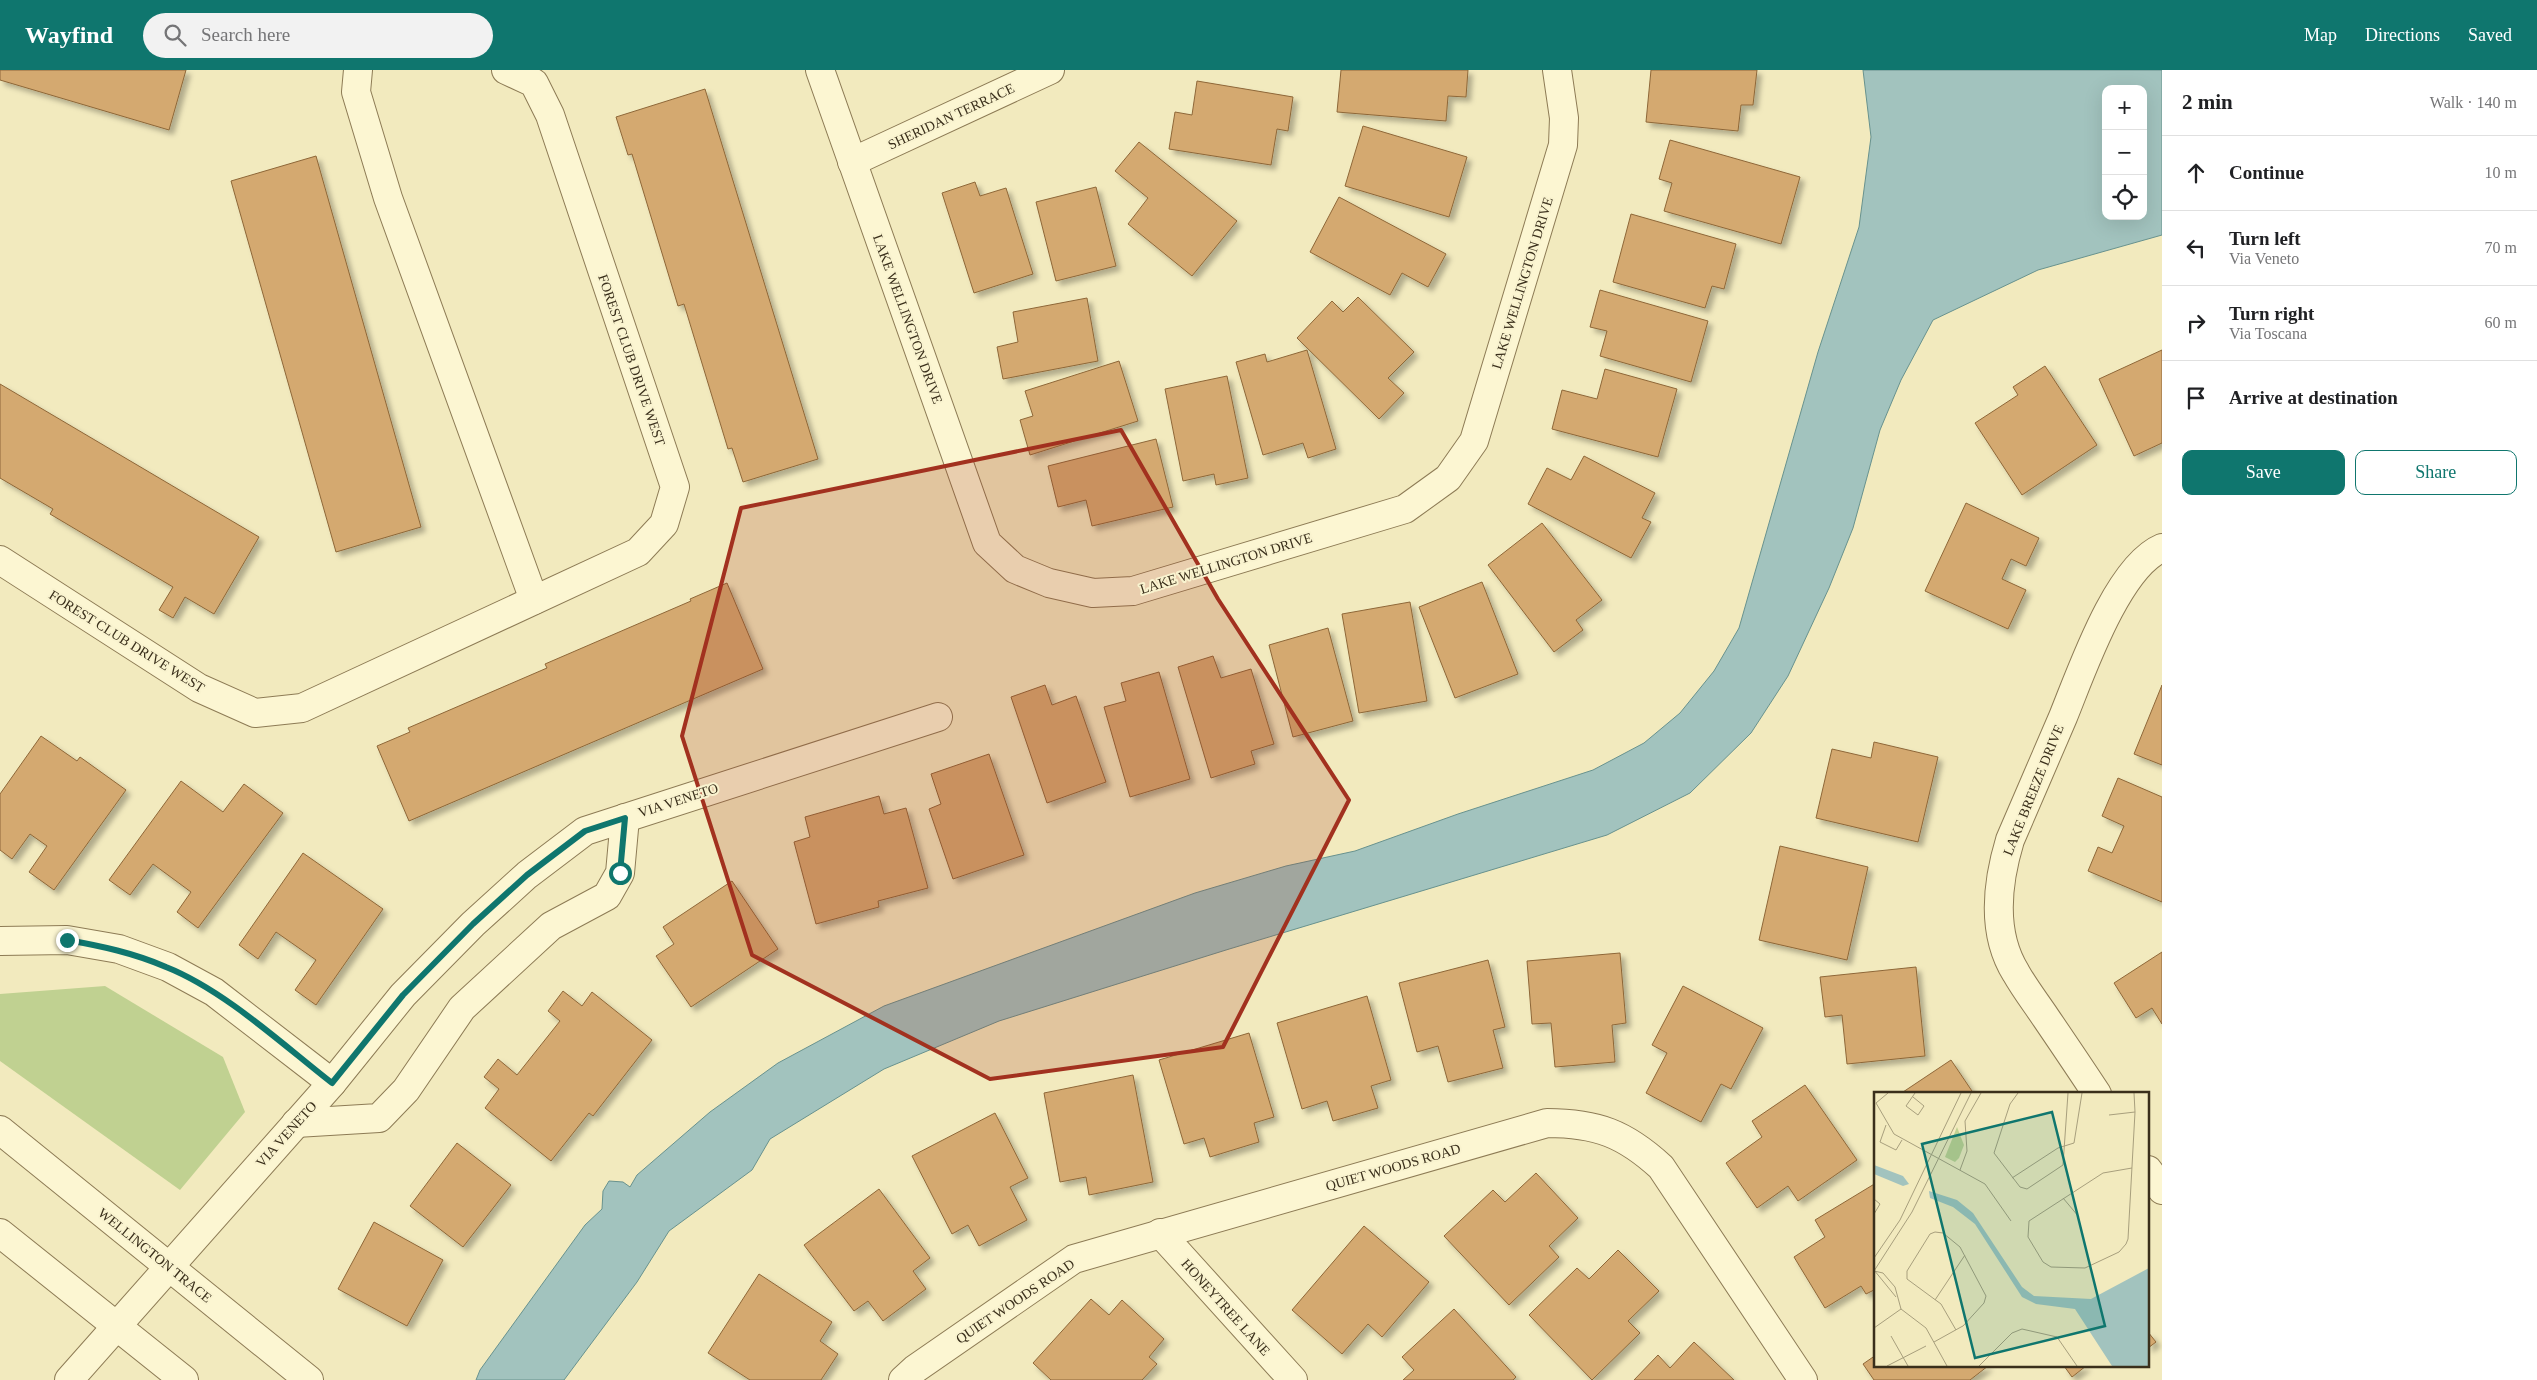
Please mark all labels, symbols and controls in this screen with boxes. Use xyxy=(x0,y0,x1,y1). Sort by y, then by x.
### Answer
search box xyxy=(143,13,493,58)
icon: search xyxy=(161,21,189,49)
text: Wayfind xyxy=(25,22,113,48)
text: Search here xyxy=(201,24,290,45)
text: Map xyxy=(2304,25,2337,45)
text: Directions xyxy=(2365,25,2440,45)
text: Saved xyxy=(2468,25,2512,45)
street label: SHERIDAN TERRACE xyxy=(886,81,1017,152)
map controls xyxy=(2102,85,2147,220)
button: + xyxy=(2102,85,2147,130)
text: 2 min xyxy=(2182,90,2233,114)
text: Walk · 140 m xyxy=(2430,94,2517,111)
button: − xyxy=(2102,130,2147,175)
icon: ahead xyxy=(2182,159,2210,187)
text: Continue xyxy=(2229,162,2304,183)
text: 10 m xyxy=(2485,164,2517,181)
button: locate xyxy=(2102,175,2147,220)
street label: LAKE WELLINGTON DRIVE xyxy=(1489,195,1556,371)
text: Turn left xyxy=(2229,228,2301,249)
street label: LAKE WELLINGTON DRIVE xyxy=(870,232,945,406)
icon: left xyxy=(2182,234,2210,262)
text: 70 m xyxy=(2485,239,2517,256)
text: Via Veneto xyxy=(2229,250,2299,267)
street label: FOREST CLUB DRIVE WEST xyxy=(595,272,668,448)
text: Turn right xyxy=(2229,303,2314,324)
icon: right xyxy=(2182,309,2210,337)
text: 60 m xyxy=(2485,314,2517,331)
text: Via Toscana xyxy=(2229,325,2307,342)
icon: arrive xyxy=(2182,384,2210,412)
text: Arrive at destination xyxy=(2229,387,2398,408)
button: Save xyxy=(2182,450,2345,495)
button: Share xyxy=(2355,450,2517,495)
street label: LAKE WELLINGTON DRIVE xyxy=(1138,530,1314,597)
street label: FOREST CLUB DRIVE WEST xyxy=(46,587,208,696)
street label: LAKE BREEZE DRIVE xyxy=(2000,722,2067,858)
street label: VIA VENETO xyxy=(636,781,720,820)
route start xyxy=(609,862,632,885)
route end xyxy=(56,929,79,952)
inset map xyxy=(1874,1092,2150,1368)
street label: VIA VENETO xyxy=(253,1098,320,1170)
street label: QUIET WOODS ROAD xyxy=(1324,1141,1462,1194)
street label: WELLINGTON TRACE xyxy=(95,1205,214,1306)
street label: QUIET WOODS ROAD xyxy=(953,1256,1077,1347)
street label: HONEYTREE LANE xyxy=(1178,1256,1273,1359)

